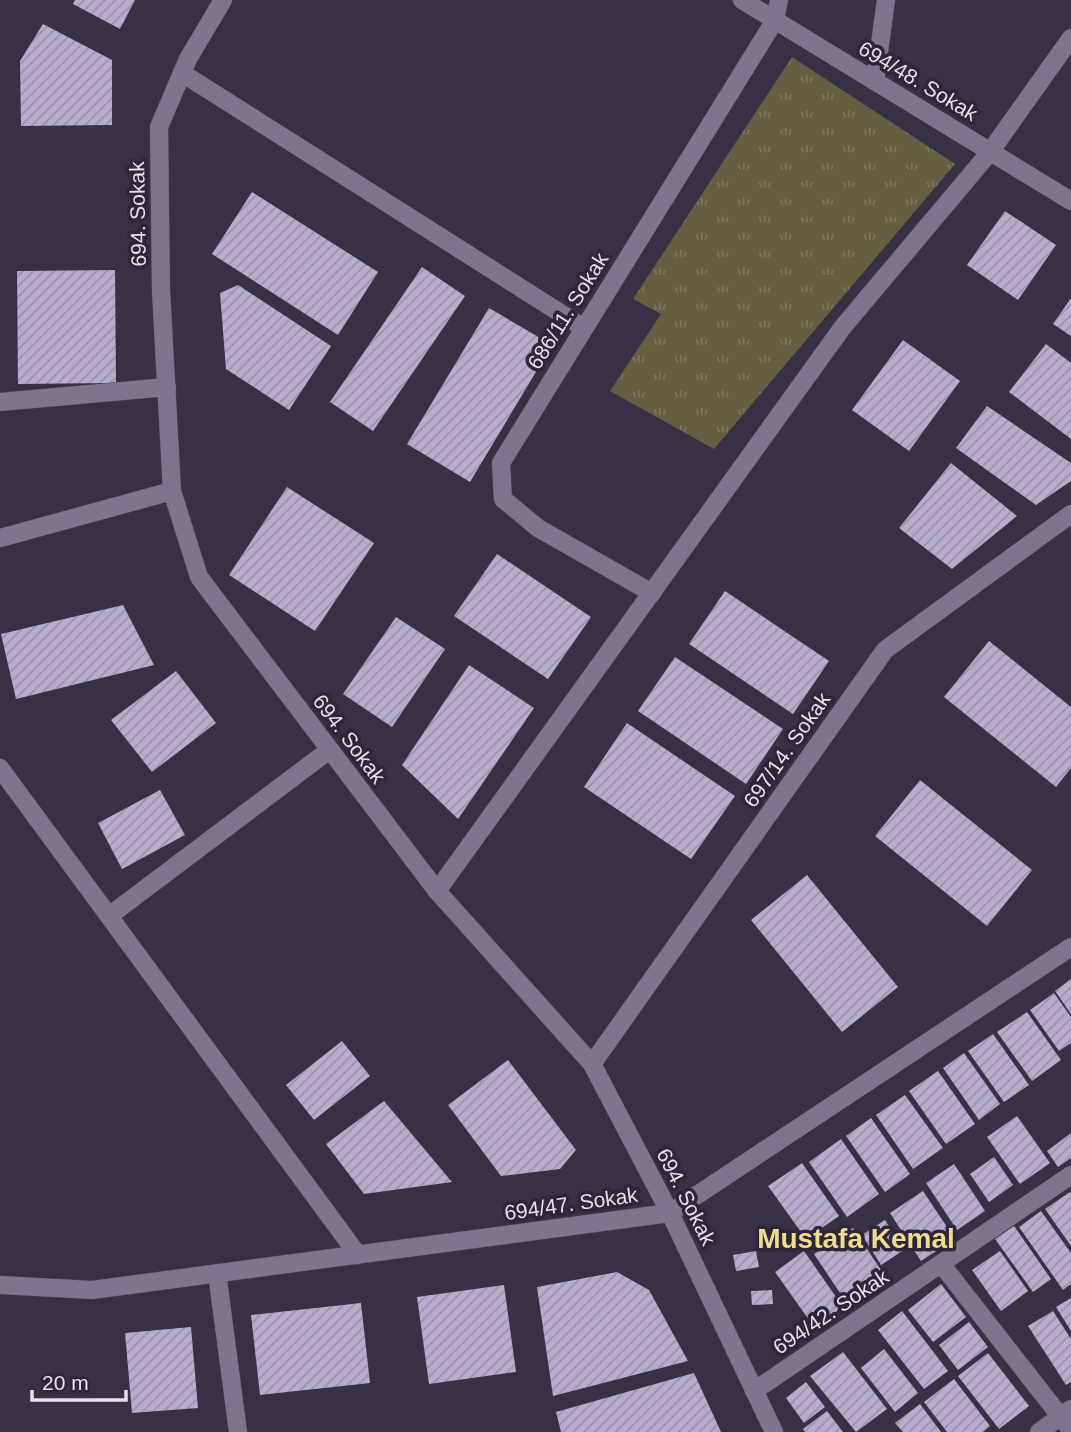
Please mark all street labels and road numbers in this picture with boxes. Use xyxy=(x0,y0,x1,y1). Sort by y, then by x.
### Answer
street label: 694/48. Sokak xyxy=(855,36,982,125)
street label: 694. Sokak xyxy=(125,161,150,267)
street label: 686/11. Sokak xyxy=(523,248,613,373)
street label: 697/14. Sokak xyxy=(739,688,835,811)
street label: 694. Sokak xyxy=(309,690,390,788)
street label: 694. Sokak xyxy=(652,1145,721,1249)
street label: 694/47. Sokak xyxy=(503,1183,640,1224)
street label: 694/42. Sokak xyxy=(769,1264,893,1359)

